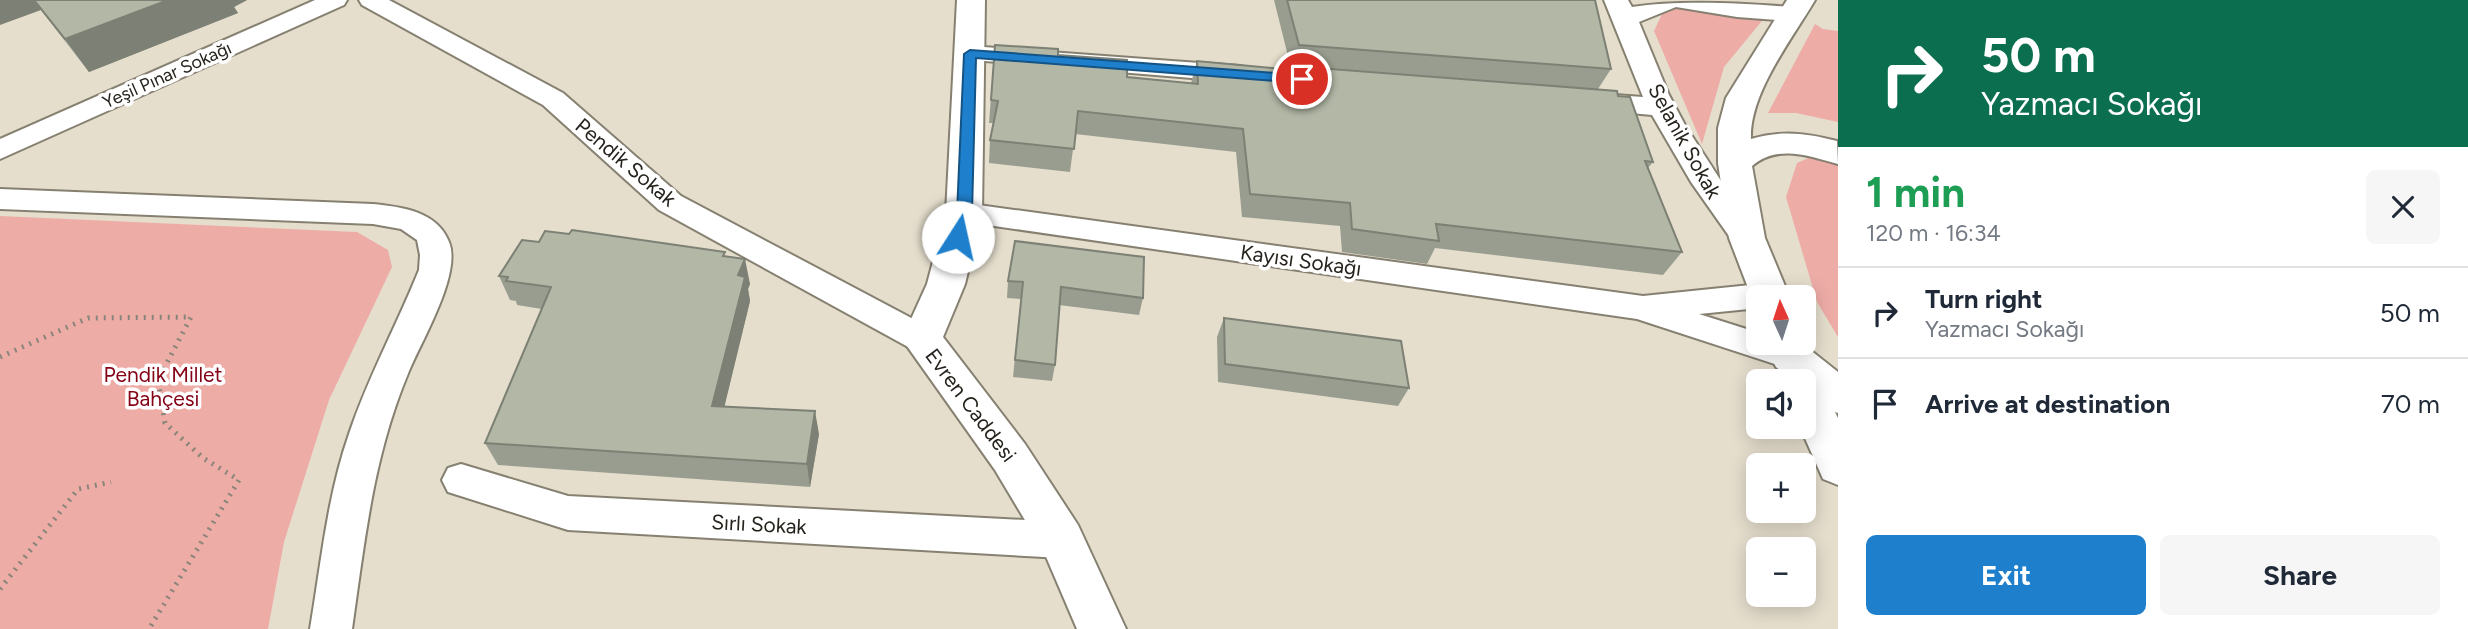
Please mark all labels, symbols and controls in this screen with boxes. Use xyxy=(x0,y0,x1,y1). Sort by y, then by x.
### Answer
text: 50 m xyxy=(1981,25,2096,84)
icon: right xyxy=(1866,28,1957,119)
street label: Yeşil Pınar Sokağı xyxy=(99,37,235,113)
pin xyxy=(1272,49,1332,109)
icon: arrive xyxy=(1283,60,1321,98)
street label: Selanik Sokak xyxy=(1643,79,1727,204)
text: Yazmacı Sokağı xyxy=(1981,85,2203,123)
street label: Pendik Sokak xyxy=(571,113,682,212)
text: 1 min xyxy=(1866,167,1965,218)
button: close xyxy=(2366,170,2440,244)
position arrow xyxy=(921,200,995,274)
text: 120 m · 16:34 xyxy=(1866,219,2001,247)
street label: Kayısı Sokağı xyxy=(1239,239,1363,281)
text: Turn right xyxy=(1925,283,2042,315)
north arrow xyxy=(1746,285,1816,355)
map controls xyxy=(1746,285,1816,607)
icon: right xyxy=(1866,294,1904,332)
text: 50 m xyxy=(2380,297,2440,329)
text: Yazmacı Sokağı xyxy=(1925,315,2084,343)
street label: Evren Caddesi xyxy=(920,343,1022,467)
park label: Pendik Millet Bahçesi xyxy=(104,362,223,411)
button: sound xyxy=(1746,369,1816,439)
icon: arrive xyxy=(1866,385,1904,423)
text: Arrive at destination xyxy=(1925,388,2170,420)
text: 70 m xyxy=(2381,388,2440,420)
button: + xyxy=(1746,453,1816,523)
street label: Sırlı Sokak xyxy=(711,509,808,539)
button: Exit xyxy=(1866,535,2146,615)
button: Share xyxy=(2160,535,2440,615)
button: − xyxy=(1746,537,1816,607)

